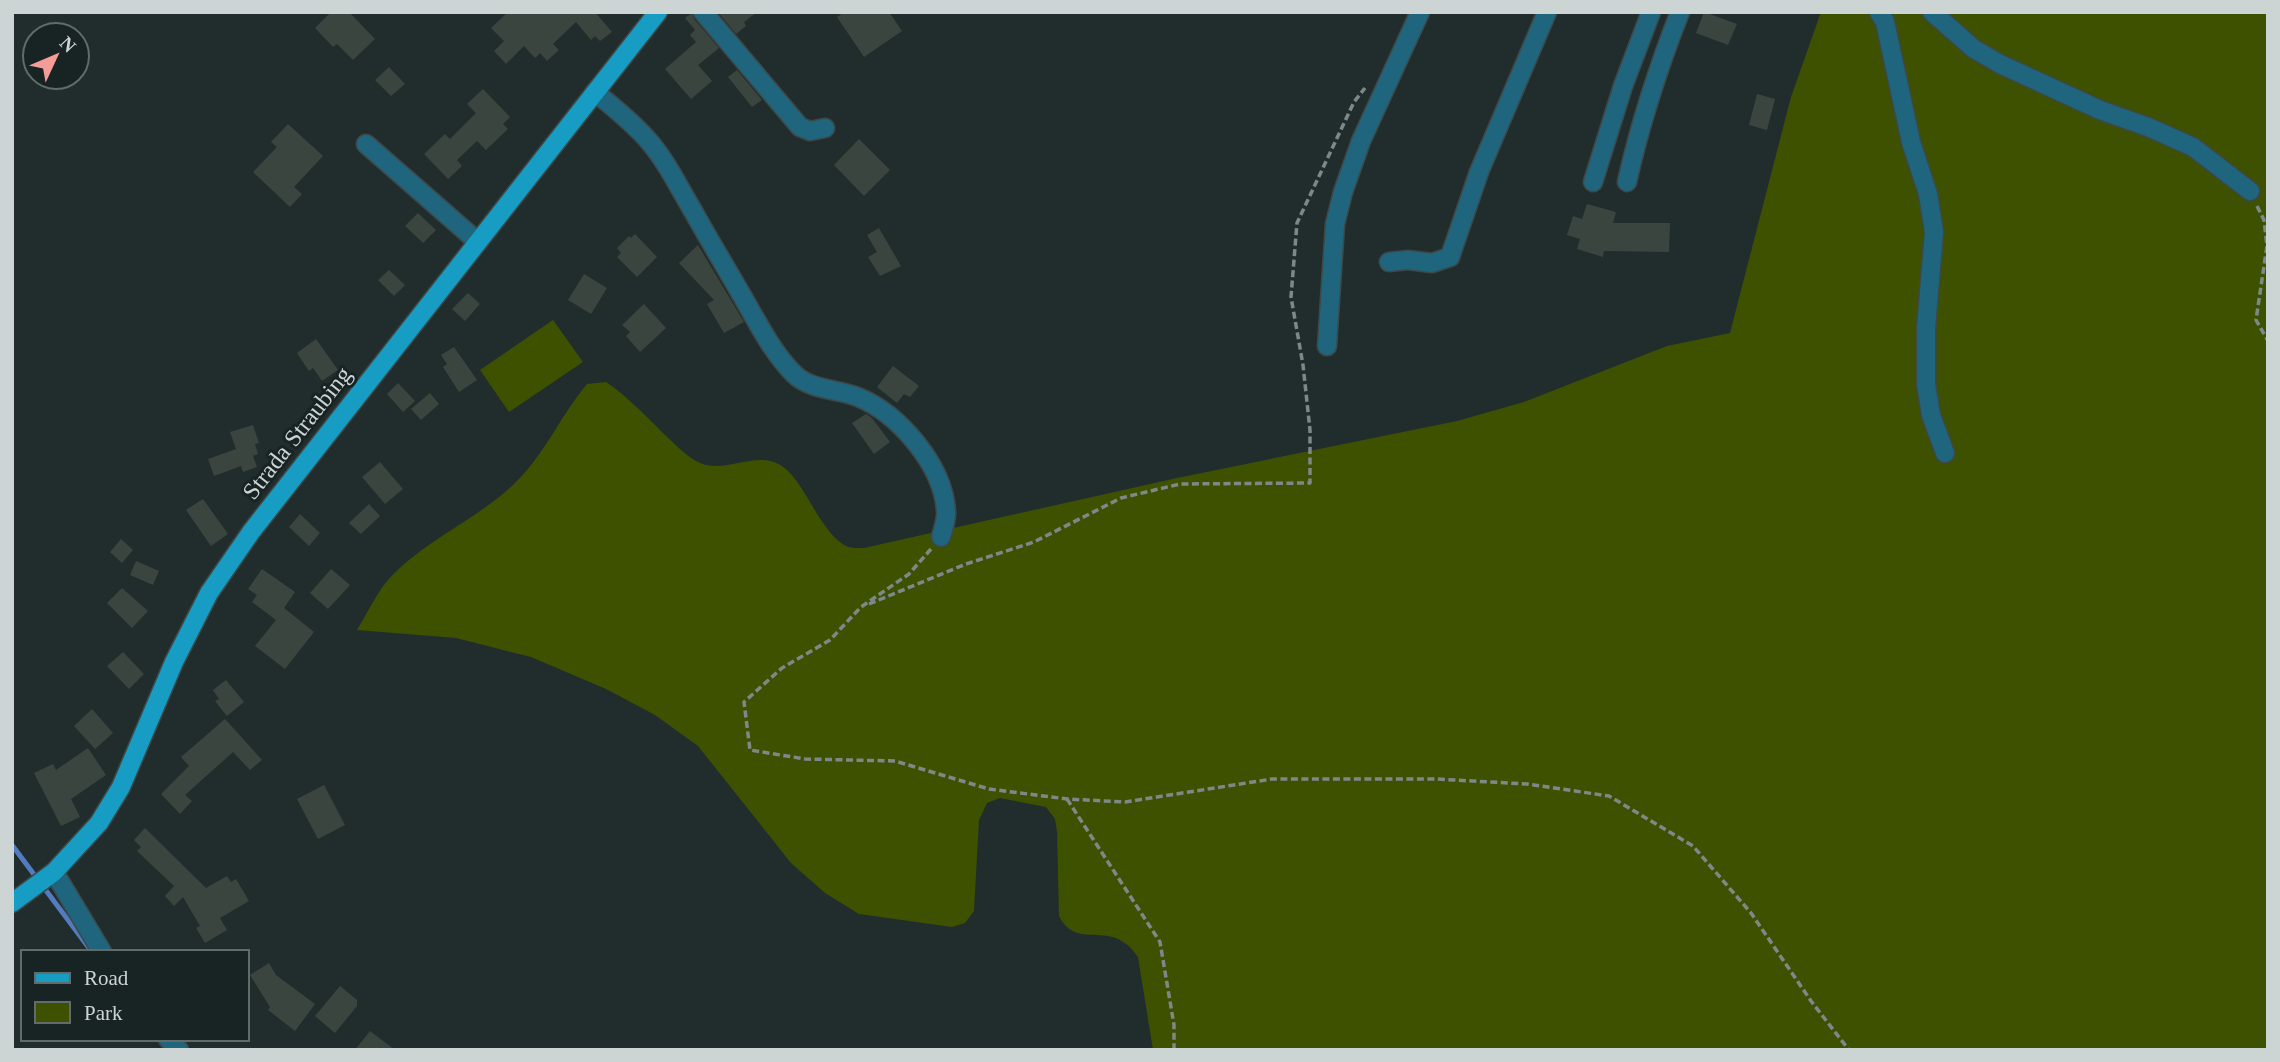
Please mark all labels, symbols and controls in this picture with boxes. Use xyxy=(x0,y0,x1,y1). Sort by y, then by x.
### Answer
north arrow xyxy=(21,21,91,91)
text: N xyxy=(56,32,80,57)
street label: Strada Straubing xyxy=(237,362,357,504)
legend xyxy=(21,950,248,1041)
text: Road xyxy=(84,966,129,990)
text: Park xyxy=(84,1001,123,1025)

